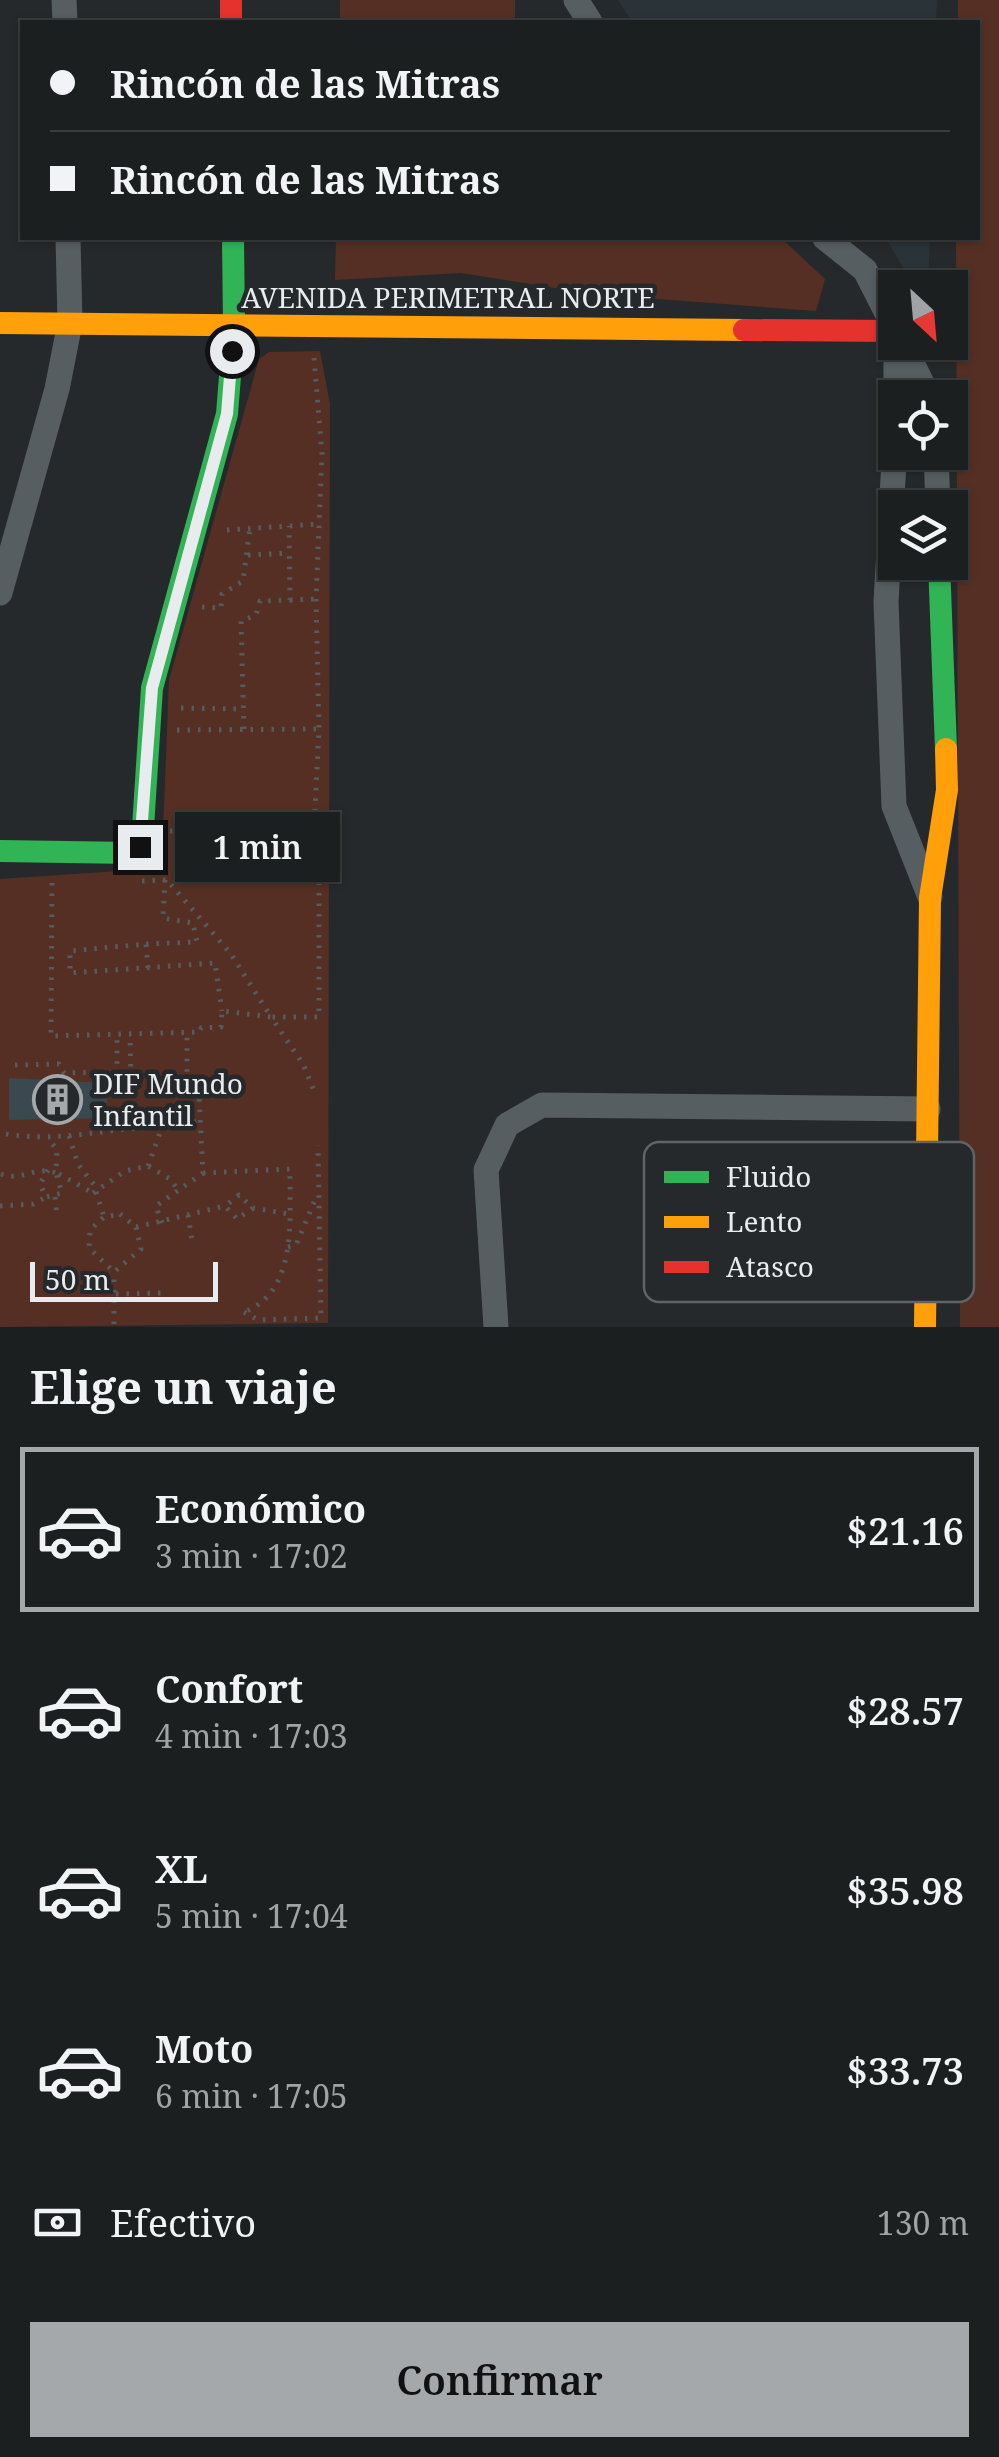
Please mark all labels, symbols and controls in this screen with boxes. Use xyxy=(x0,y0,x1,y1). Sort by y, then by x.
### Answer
text: Rincón de las Mitras xyxy=(110,57,500,109)
text: Rincón de las Mitras xyxy=(110,153,500,205)
north arrow xyxy=(878,270,968,360)
map controls xyxy=(878,270,968,580)
street label: AVENIDA PERIMETRAL NORTE xyxy=(241,278,655,316)
route start xyxy=(210,329,255,374)
button: locate xyxy=(878,380,968,470)
button: layers xyxy=(878,490,968,580)
callout: 1 min xyxy=(175,812,340,882)
route end xyxy=(118,825,163,870)
text: 1 min xyxy=(213,825,302,868)
place label: DIF Mundo Infantil xyxy=(93,1064,243,1134)
building icon: DIF Mundo Infantil xyxy=(32,1074,84,1126)
legend xyxy=(644,1142,974,1302)
text: Fluido xyxy=(726,1157,811,1195)
text: Lento xyxy=(726,1202,803,1240)
text: Atasco xyxy=(726,1247,814,1285)
scale bar xyxy=(30,1257,218,1302)
text: 50 m xyxy=(45,1260,110,1298)
text: Elige un viaje xyxy=(30,1356,337,1417)
text: Económico xyxy=(155,1482,366,1534)
icon: car xyxy=(35,1485,125,1575)
text: $21.16 xyxy=(847,1504,964,1556)
text: 3 min · 17:02 xyxy=(155,1534,348,1577)
text: Confort xyxy=(155,1662,303,1714)
icon: car xyxy=(35,1665,125,1755)
text: $28.57 xyxy=(847,1684,964,1736)
text: 4 min · 17:03 xyxy=(155,1714,348,1757)
text: XL xyxy=(155,1842,208,1894)
icon: car xyxy=(35,1845,125,1935)
text: $35.98 xyxy=(847,1864,964,1916)
text: 5 min · 17:04 xyxy=(155,1894,348,1937)
text: Moto xyxy=(155,2022,253,2074)
icon: car xyxy=(35,2025,125,2115)
text: $33.73 xyxy=(847,2044,964,2096)
text: 6 min · 17:05 xyxy=(155,2074,348,2117)
icon: cash xyxy=(30,2195,85,2250)
text: Efectivo xyxy=(110,2196,256,2248)
text: 130 m xyxy=(877,2201,969,2244)
button: Confirmar xyxy=(30,2322,969,2437)

